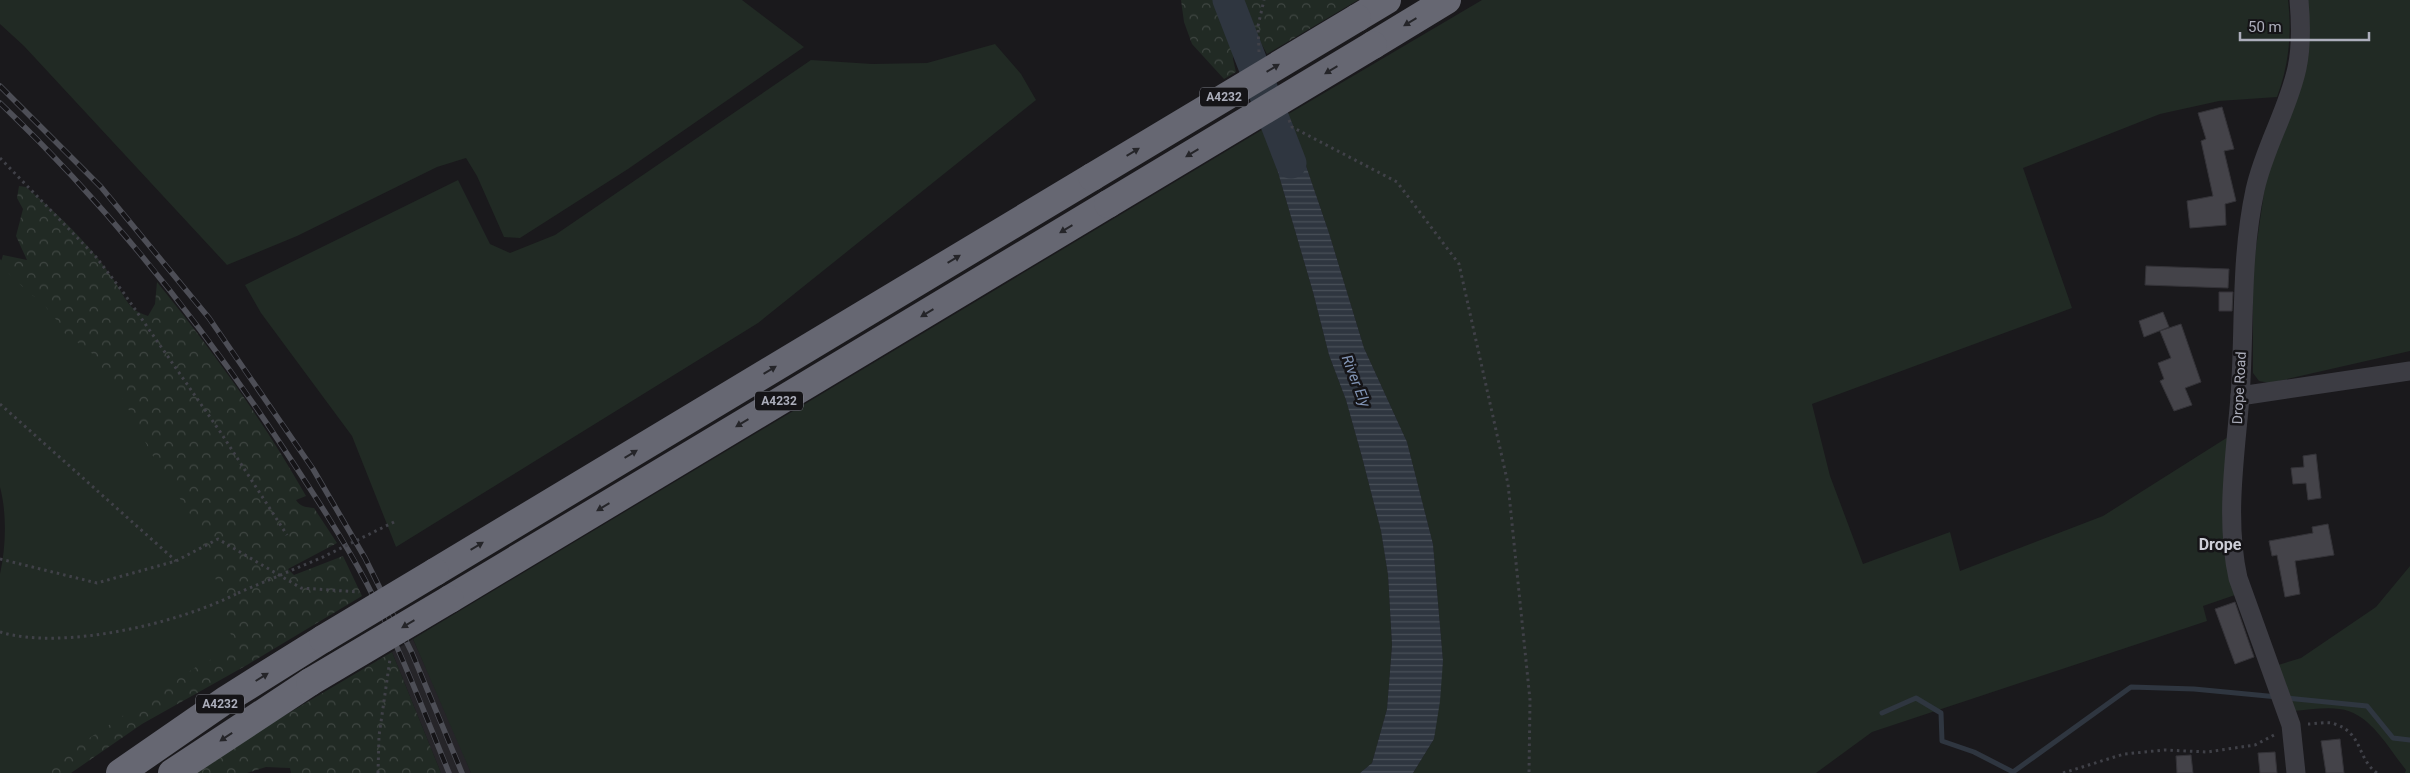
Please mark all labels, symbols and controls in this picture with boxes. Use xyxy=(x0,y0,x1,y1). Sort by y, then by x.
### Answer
scale bar xyxy=(2240,10,2369,42)
one-way arrow xyxy=(1403,18,1416,27)
text: 50 m xyxy=(2248,18,2282,36)
one-way arrow xyxy=(1266,64,1279,73)
one-way arrow xyxy=(1325,65,1338,74)
road number: A4232 xyxy=(1200,88,1248,106)
one-way arrow xyxy=(1127,147,1140,156)
one-way arrow xyxy=(1185,149,1198,158)
one-way arrow xyxy=(1060,225,1073,234)
one-way arrow xyxy=(948,255,961,264)
one-way arrow xyxy=(920,308,933,317)
street label: Drope Road xyxy=(2229,351,2249,425)
water label: River Ely xyxy=(1338,352,1375,411)
one-way arrow xyxy=(764,366,777,375)
road number: A4232 xyxy=(755,392,803,411)
one-way arrow xyxy=(736,419,749,428)
one-way arrow xyxy=(624,449,637,458)
one-way arrow xyxy=(597,503,610,512)
district label: Drope xyxy=(2199,535,2242,554)
one-way arrow xyxy=(470,542,483,551)
one-way arrow xyxy=(402,619,415,628)
one-way arrow xyxy=(255,672,268,681)
road number: A4232 xyxy=(196,694,244,714)
one-way arrow xyxy=(219,732,232,742)

